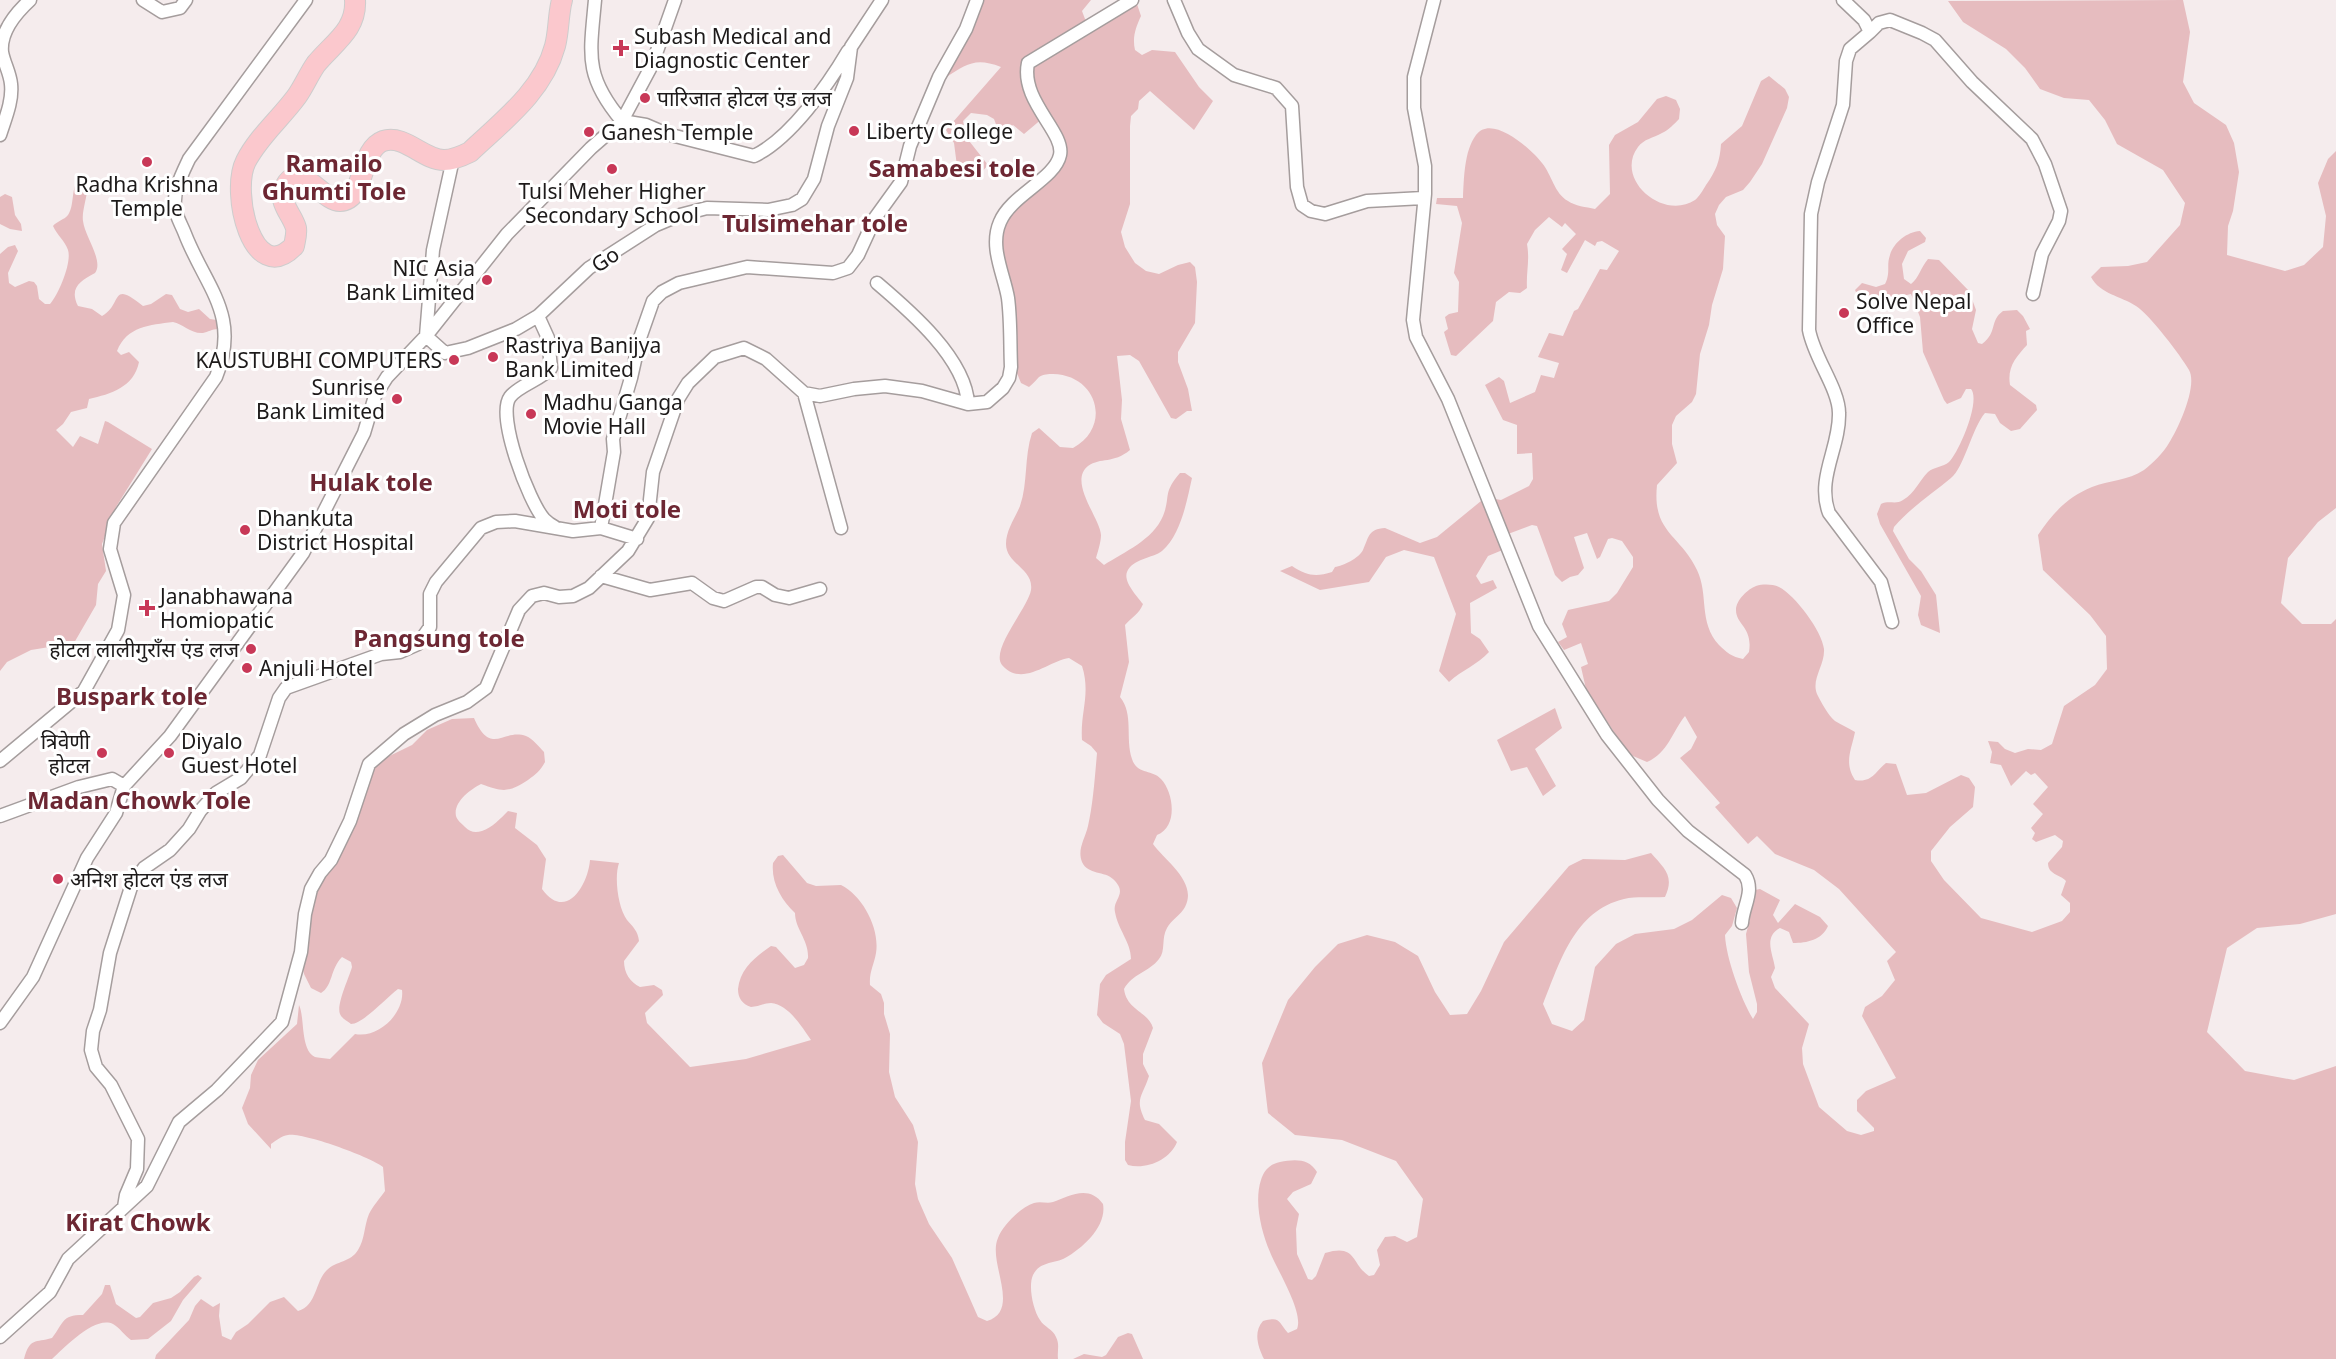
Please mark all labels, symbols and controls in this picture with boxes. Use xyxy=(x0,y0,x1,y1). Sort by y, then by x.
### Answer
place label: Subash Medical and Diagnostic Center xyxy=(634,22,831,74)
marker: Subash Medical and Diagnostic Center xyxy=(612,39,630,57)
place label: पारिजात होटल एंड लज xyxy=(657,84,832,112)
marker: पारिजात होटल एंड लज xyxy=(638,91,652,105)
place label: Liberty College xyxy=(866,117,1013,145)
place label: Ganesh Temple xyxy=(601,118,753,146)
marker: Liberty College xyxy=(847,124,861,138)
marker: Ganesh Temple xyxy=(582,125,596,139)
district label: Ramailo Ghumti Tole xyxy=(262,146,406,207)
district label: Samabesi tole xyxy=(868,151,1036,184)
marker: Radha Krishna Temple xyxy=(140,155,154,169)
marker: Tulsi Meher Higher Secondary School xyxy=(605,162,619,176)
place label: Radha Krishna Temple xyxy=(76,170,218,222)
place label: Tulsi Meher Higher Secondary School xyxy=(518,177,706,229)
district label: Tulsimehar tole xyxy=(722,206,908,239)
street label: Go xyxy=(586,240,624,278)
place label: NIC Asia Bank Limited xyxy=(346,254,475,306)
marker: NIC Asia Bank Limited xyxy=(480,273,494,287)
place label: Solve Nepal Office xyxy=(1856,287,1972,339)
marker: Solve Nepal Office xyxy=(1837,306,1851,320)
place label: Rastriya Banijya Bank Limited xyxy=(505,331,661,383)
place label: KAUSTUBHI COMPUTERS xyxy=(196,346,442,374)
marker: Rastriya Banijya Bank Limited xyxy=(486,350,500,364)
marker: KAUSTUBHI COMPUTERS xyxy=(447,353,461,367)
place label: Sunrise Bank Limited xyxy=(256,373,385,425)
place label: Madhu Ganga Movie Hall xyxy=(543,388,683,440)
marker: Sunrise Bank Limited xyxy=(390,392,404,406)
marker: Madhu Ganga Movie Hall xyxy=(524,407,538,421)
district label: Hulak tole xyxy=(309,465,433,498)
district label: Moti tole xyxy=(573,492,681,525)
place label: Dhankuta District Hospital xyxy=(257,504,414,556)
marker: Dhankuta District Hospital xyxy=(238,523,252,537)
place label: Janabhawana Homiopatic xyxy=(158,582,293,634)
marker: Janabhawana Homiopatic xyxy=(138,599,156,617)
district label: Pangsung tole xyxy=(353,621,525,654)
place label: होटल लालीगुराँस एंड लज xyxy=(49,635,239,663)
marker: होटल लालीगुराँस एंड लज xyxy=(244,642,258,656)
place label: Anjuli Hotel xyxy=(259,654,373,682)
marker: Anjuli Hotel xyxy=(240,661,254,675)
district label: Buspark tole xyxy=(56,679,208,712)
place label: त्रिवेणी होटल xyxy=(41,727,91,779)
place label: Diyalo Guest Hotel xyxy=(181,727,297,779)
marker: त्रिवेणी होटल xyxy=(95,746,109,760)
marker: Diyalo Guest Hotel xyxy=(162,746,176,760)
district label: Madan Chowk Tole xyxy=(27,783,251,816)
place label: अनिश होटल एंड लज xyxy=(70,865,228,893)
marker: अनिश होटल एंड लज xyxy=(51,872,65,886)
district label: Kirat Chowk xyxy=(65,1205,211,1238)

